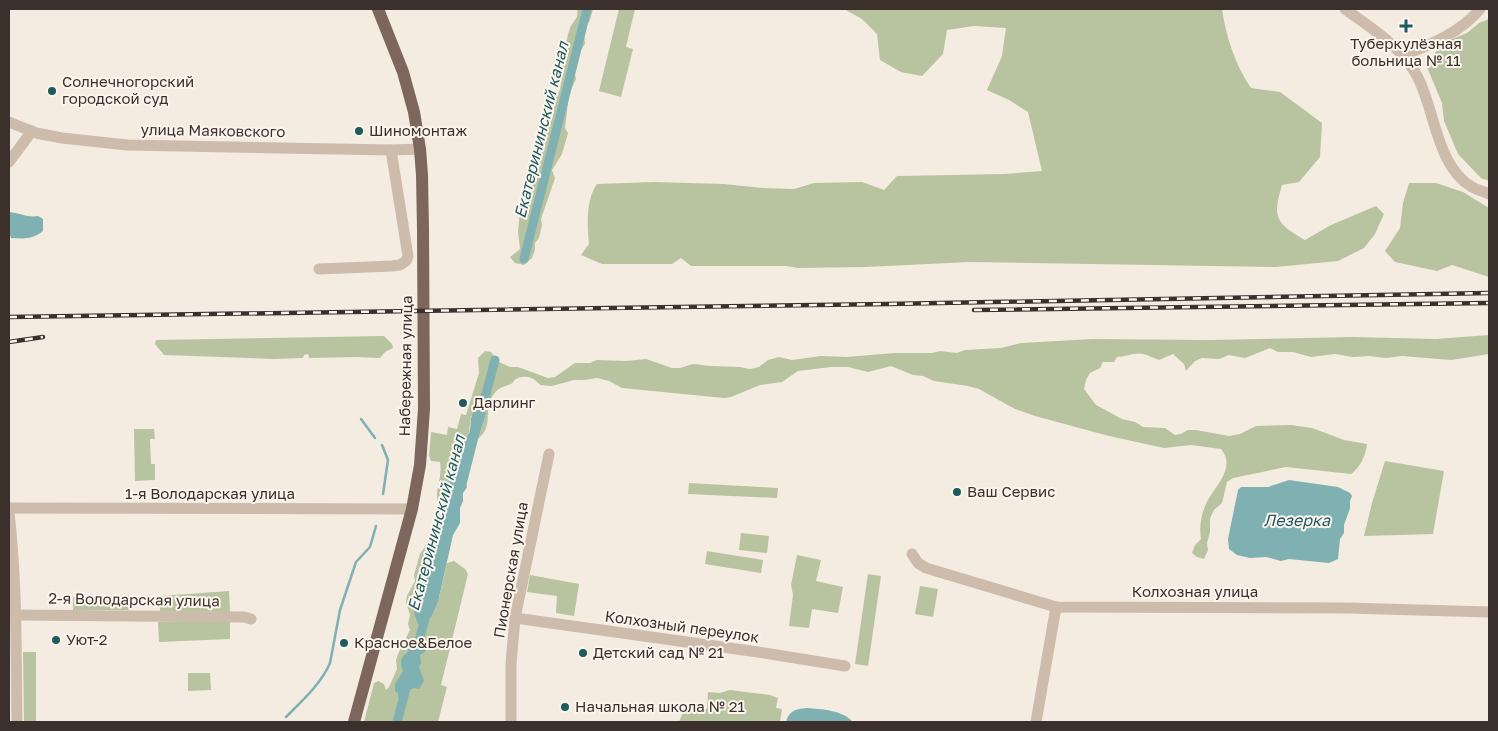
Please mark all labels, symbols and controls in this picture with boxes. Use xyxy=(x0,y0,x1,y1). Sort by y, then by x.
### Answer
marker: Туберкулёзная больница № 11 xyxy=(1399,19,1413,33)
place label: Туберкулёзная больница № 11 xyxy=(1350,34,1462,69)
water label: Екатерининский канал xyxy=(509,38,573,220)
place label: Солнечногорский городской суд xyxy=(62,72,194,107)
marker: Солнечногорский городской суд xyxy=(46,85,58,97)
street label: улица Маяковского xyxy=(141,120,286,140)
place label: Шиномонтаж xyxy=(369,121,467,139)
marker: Шиномонтаж xyxy=(353,125,365,137)
street label: Набережная улица xyxy=(395,295,415,437)
place label: Дарлинг xyxy=(473,393,536,411)
marker: Дарлинг xyxy=(457,397,469,409)
water label: Екатерининский канал xyxy=(403,431,470,613)
place label: Ваш Сервис xyxy=(967,482,1055,500)
street label: 1-я Володарская улица xyxy=(125,484,295,502)
marker: Ваш Сервис xyxy=(951,486,963,498)
street label: Пионерская улица xyxy=(489,500,531,639)
water label: Лезерка xyxy=(1264,510,1331,530)
street label: Колхозная улица xyxy=(1132,582,1258,600)
street label: 2-я Володарская улица xyxy=(48,589,220,609)
street label: Колхозный переулок xyxy=(604,606,761,646)
place label: Уют-2 xyxy=(66,630,107,648)
place label: Красное&Белое xyxy=(354,633,473,651)
marker: Уют-2 xyxy=(50,634,62,646)
marker: Красное&Белое xyxy=(338,637,350,649)
place label: Детский сад № 21 xyxy=(593,643,724,661)
marker: Детский сад № 21 xyxy=(577,647,589,659)
place label: Начальная школа № 21 xyxy=(575,697,745,715)
marker: Начальная школа № 21 xyxy=(559,701,571,713)

